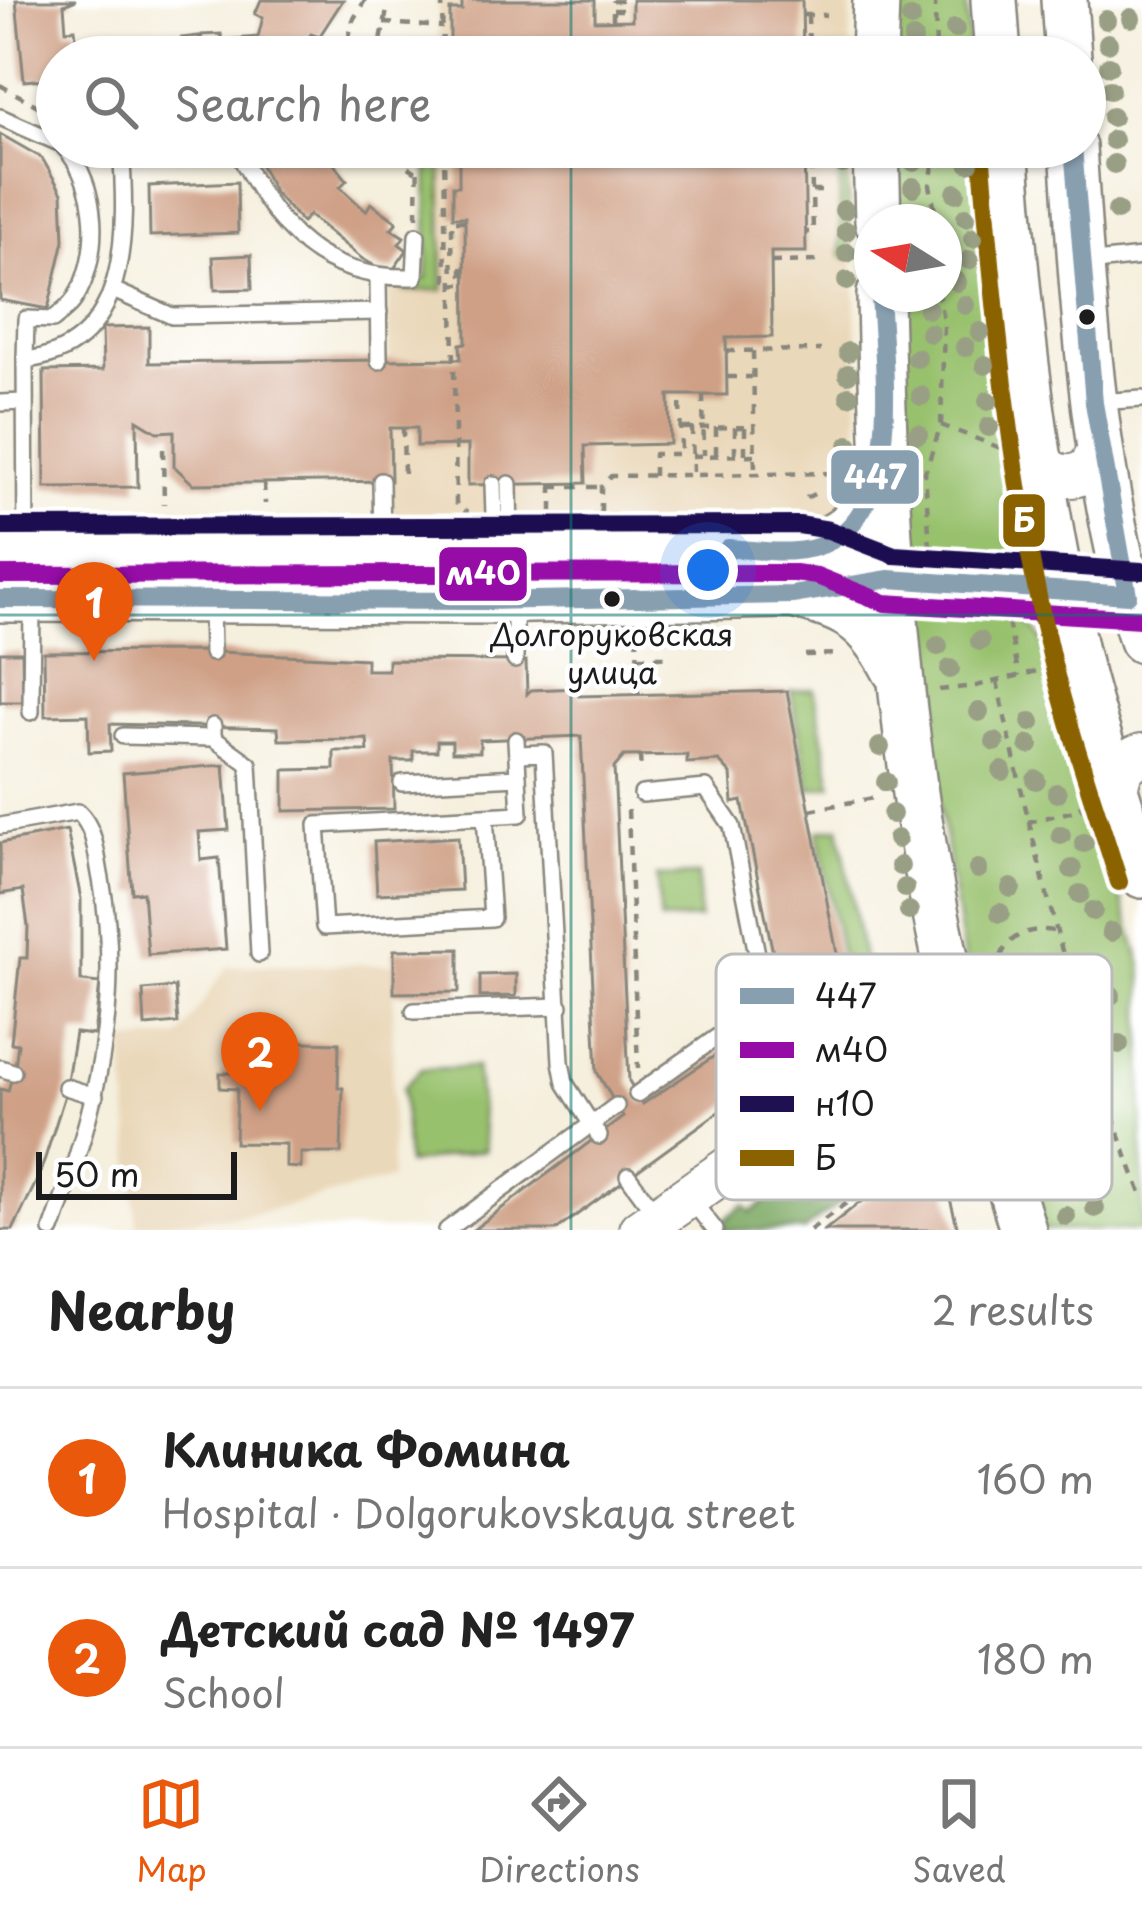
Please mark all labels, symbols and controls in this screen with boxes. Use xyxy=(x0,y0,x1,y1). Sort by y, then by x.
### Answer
search box xyxy=(36,36,1106,168)
text: Search here xyxy=(174,68,431,136)
icon: search xyxy=(78,69,144,135)
north arrow xyxy=(854,204,962,312)
unlabelled marker xyxy=(1076,306,1098,328)
line badge: 447 xyxy=(829,448,921,506)
text: 447 xyxy=(843,450,907,500)
line badge: Б xyxy=(1001,492,1047,549)
text: Б xyxy=(1013,493,1035,543)
your location xyxy=(678,540,738,600)
line badge: м40 xyxy=(437,545,529,603)
text: м40 xyxy=(445,546,521,596)
pin: 1 xyxy=(55,562,133,661)
marker: Долгоруковская улица xyxy=(601,588,623,610)
place label: Долгоруковская улица xyxy=(490,611,733,694)
legend xyxy=(716,954,1112,1200)
text: 447 xyxy=(815,969,877,1019)
pin: 2 xyxy=(221,1012,299,1111)
text: м40 xyxy=(815,1023,888,1073)
text: н10 xyxy=(815,1077,875,1127)
text: Б xyxy=(815,1131,836,1181)
scale bar xyxy=(36,1146,237,1199)
text: 50 m xyxy=(54,1148,140,1198)
text: Nearby xyxy=(48,1270,235,1347)
text: 2 results xyxy=(932,1279,1094,1338)
text: Клиника Фомина xyxy=(162,1414,570,1482)
text: 1 xyxy=(78,1448,96,1507)
text: 160 m xyxy=(977,1448,1094,1507)
text: Hospital · Dolgorukovskaya street xyxy=(162,1482,796,1541)
text: Детский сад № 1497 xyxy=(162,1594,634,1662)
text: 2 xyxy=(73,1628,101,1687)
text: 180 m xyxy=(977,1628,1094,1687)
text: School xyxy=(162,1662,285,1721)
tab: Map xyxy=(136,1771,207,1893)
tab: Directions xyxy=(479,1771,640,1893)
tab: Saved xyxy=(912,1771,1006,1893)

